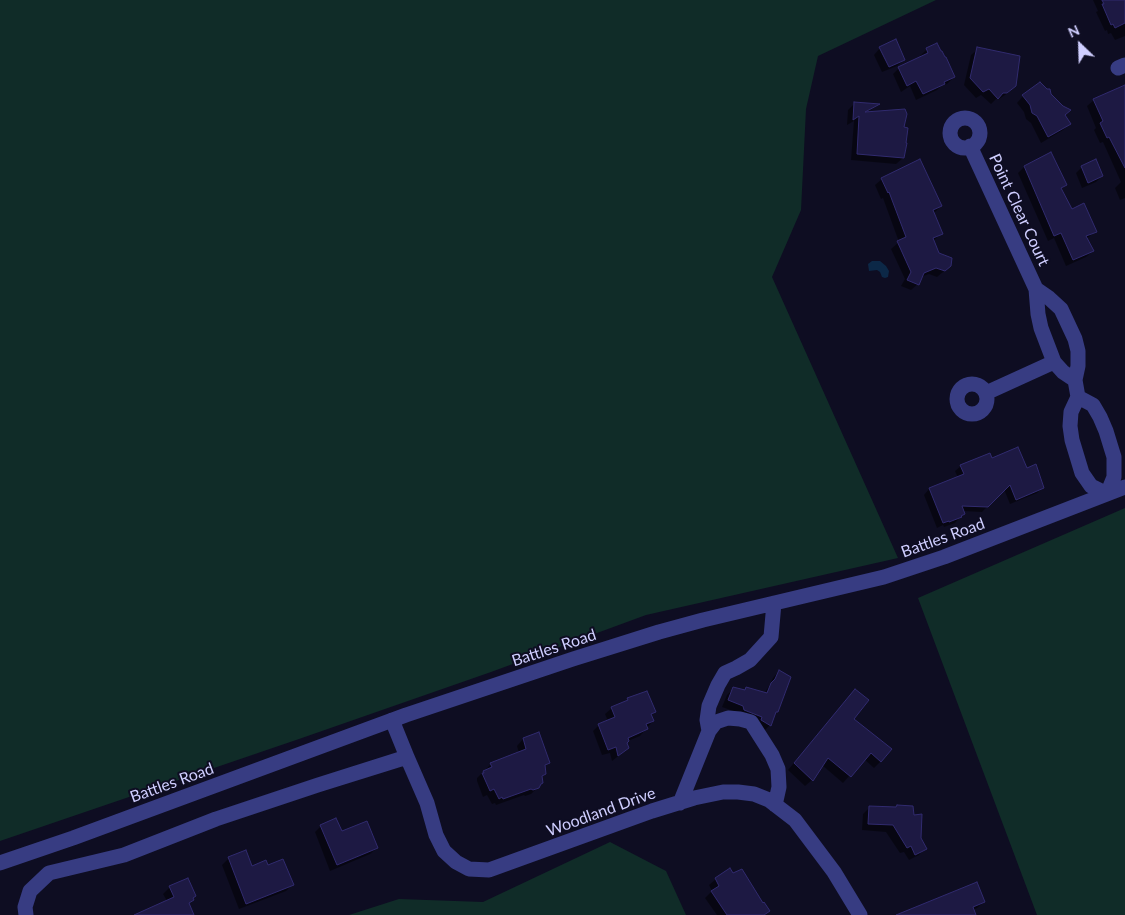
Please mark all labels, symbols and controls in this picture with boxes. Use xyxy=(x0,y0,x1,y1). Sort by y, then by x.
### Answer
north arrow xyxy=(1055,20,1105,70)
text: N xyxy=(1065,21,1082,41)
street label: Point Clear Court xyxy=(985,151,1053,269)
street label: Battles Road xyxy=(898,514,988,562)
street label: Battles Road xyxy=(509,625,599,671)
street label: Battles Road xyxy=(127,759,217,807)
street label: Woodland Drive xyxy=(544,783,658,841)

